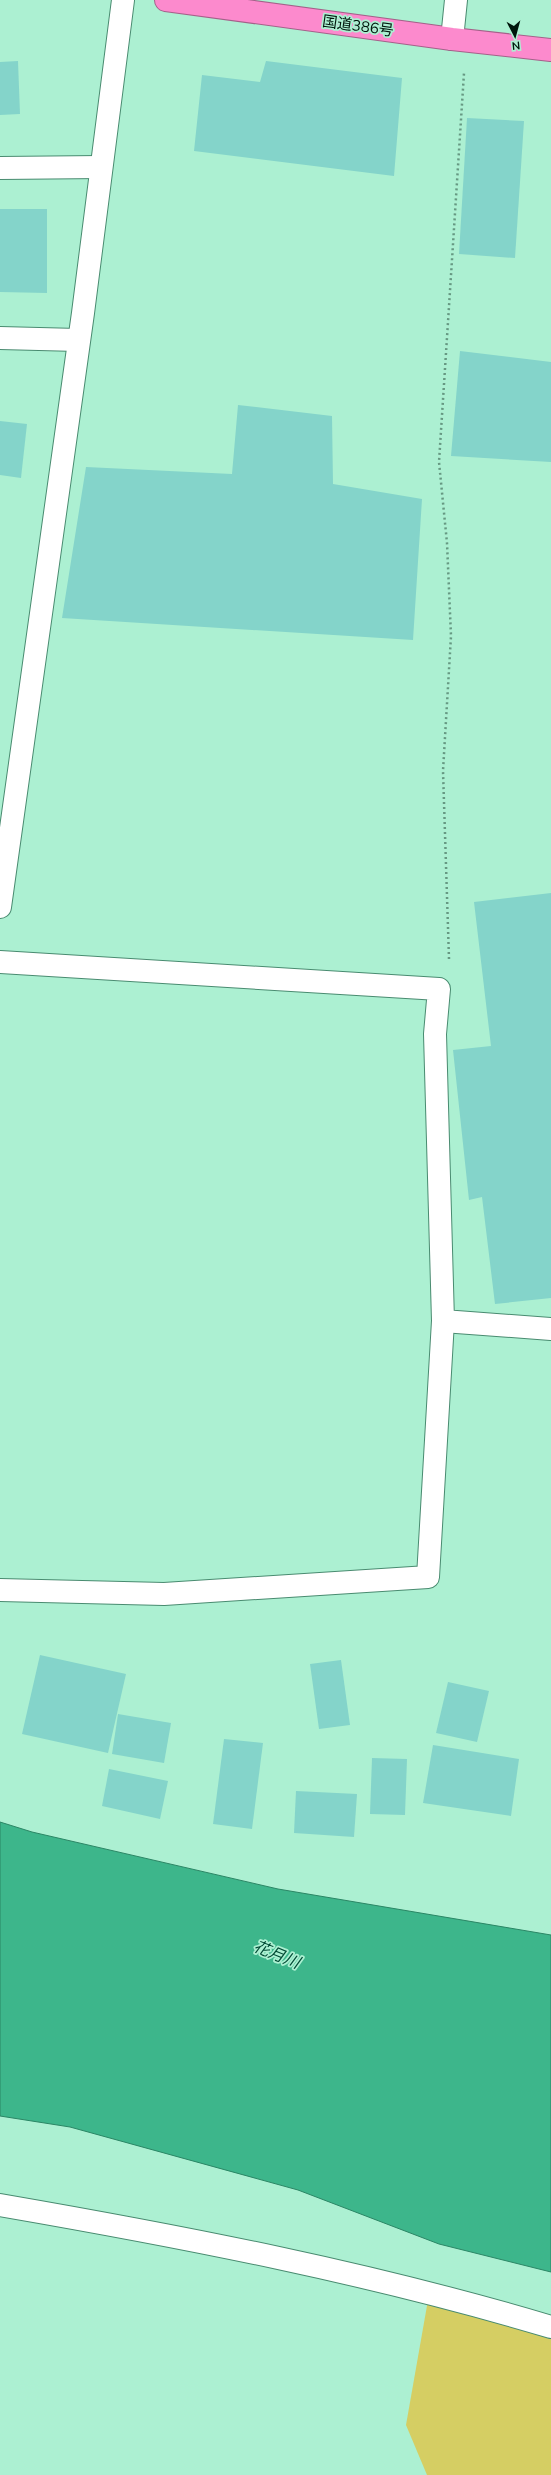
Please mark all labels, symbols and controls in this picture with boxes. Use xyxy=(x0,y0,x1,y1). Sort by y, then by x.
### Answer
street label: 国道386号 xyxy=(321,11,395,40)
north arrow xyxy=(495,16,535,56)
text: N xyxy=(511,39,521,53)
water label: 花月川 xyxy=(251,1936,305,1973)

